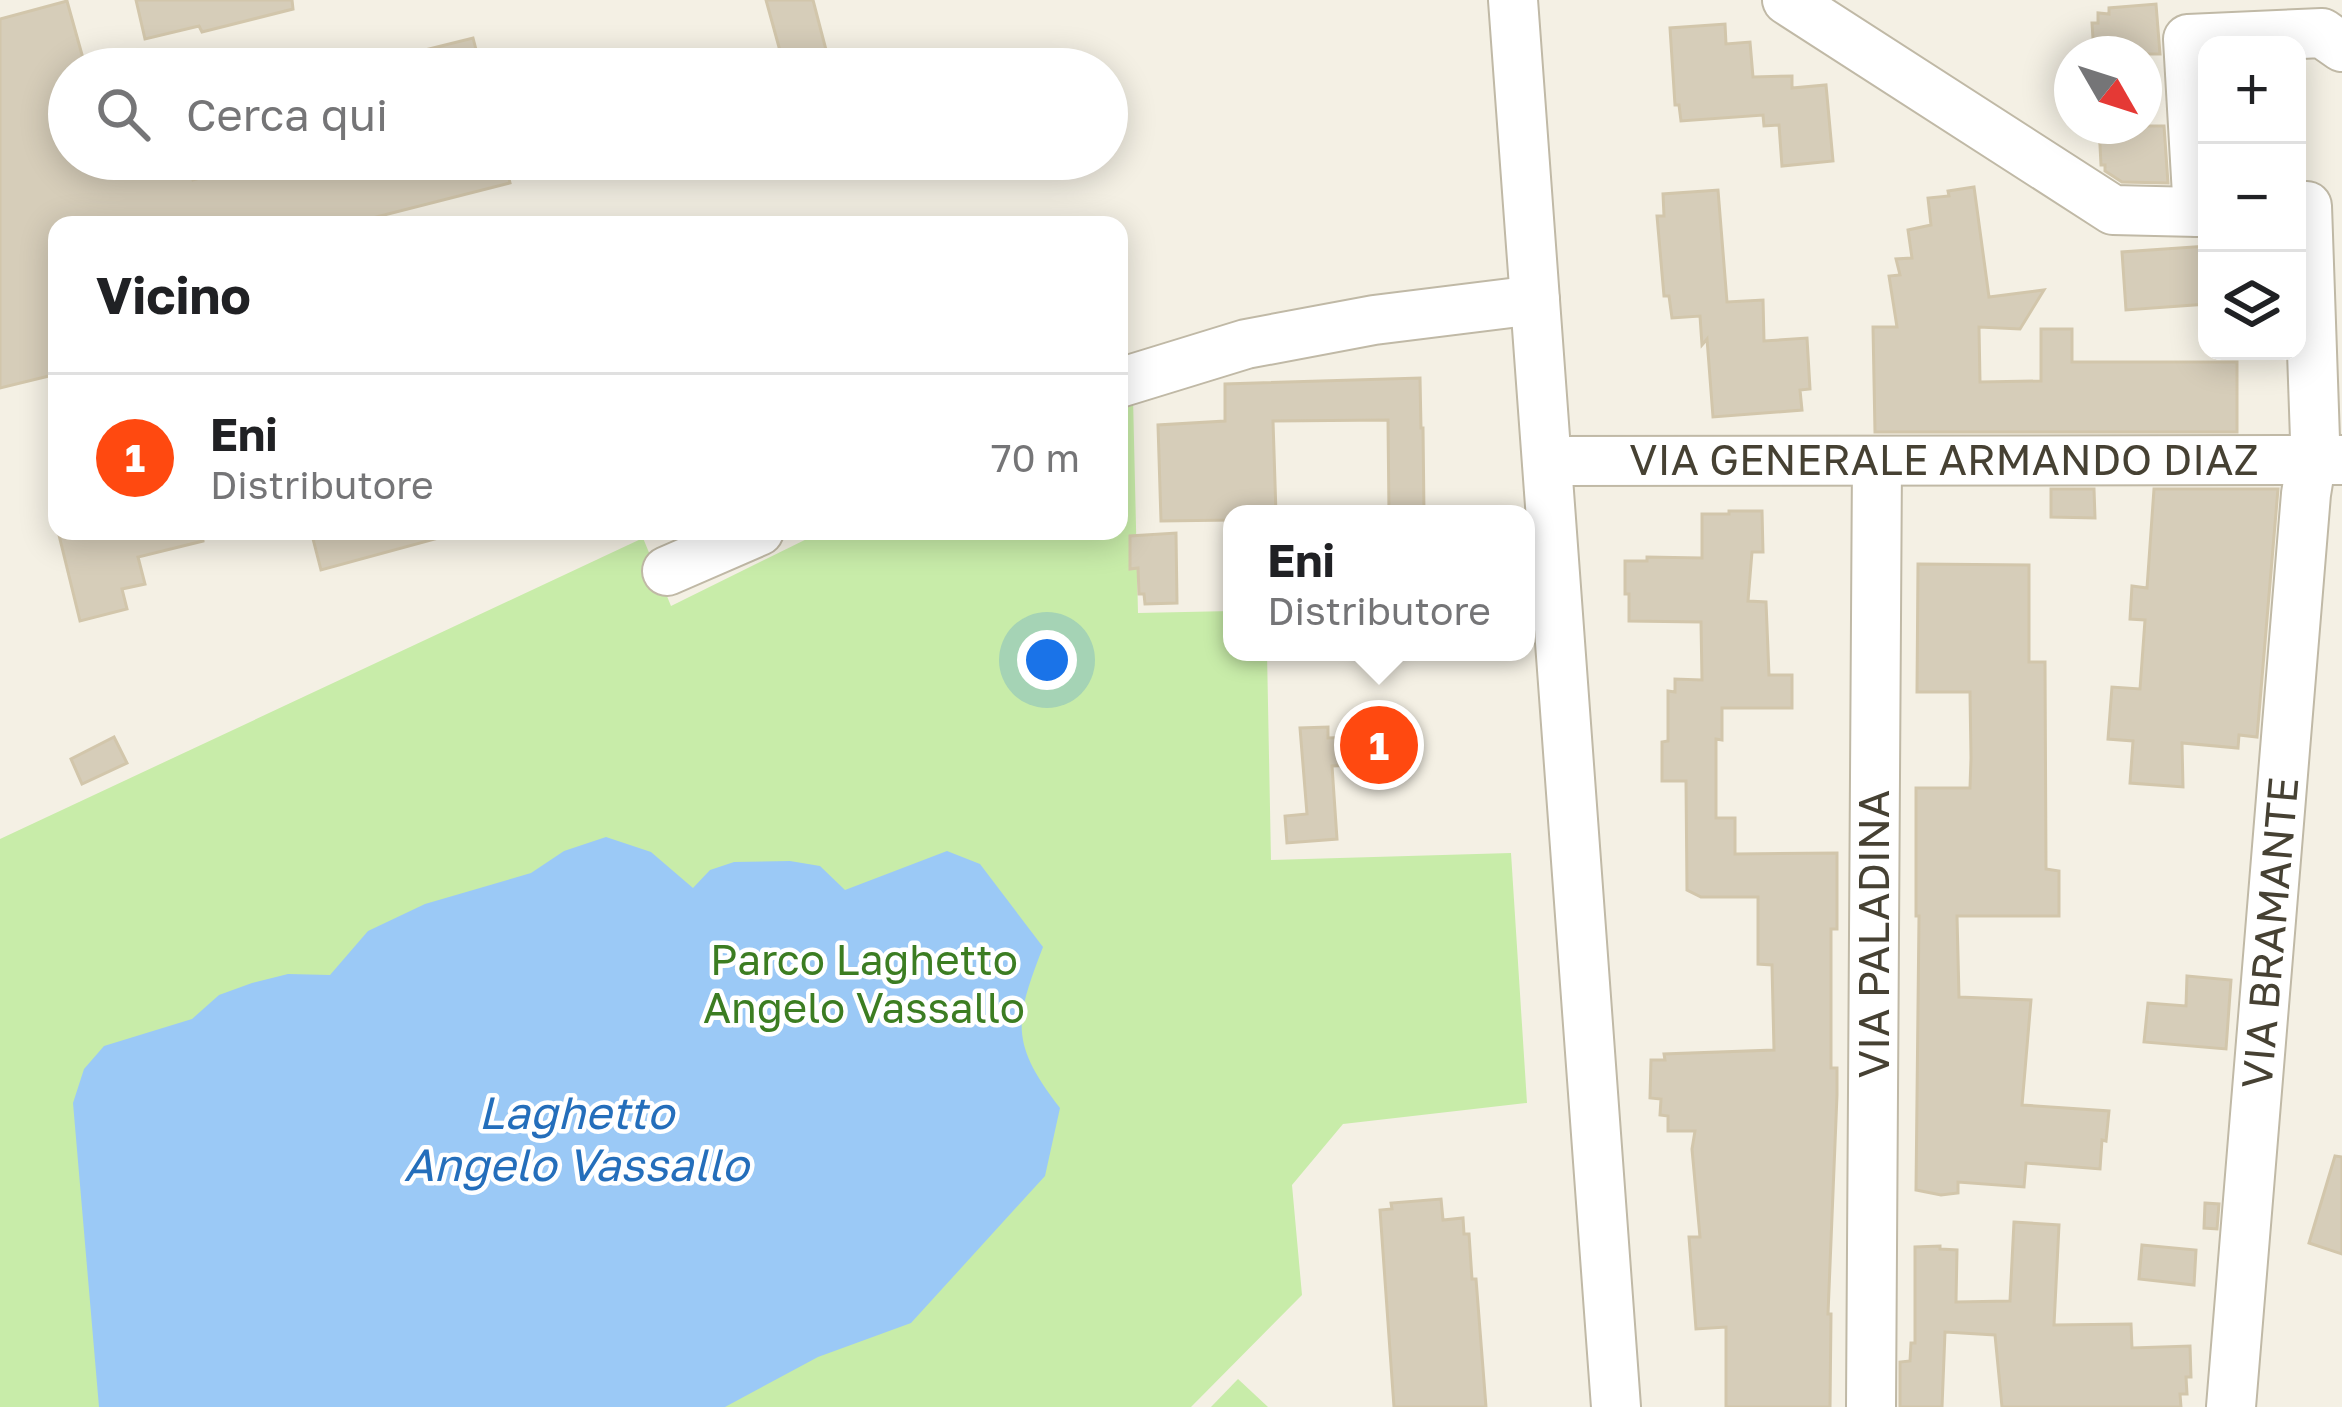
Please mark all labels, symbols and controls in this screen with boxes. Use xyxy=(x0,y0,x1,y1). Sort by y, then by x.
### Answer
north arrow xyxy=(2054,36,2162,144)
map controls xyxy=(2198,36,2306,360)
button: + xyxy=(2198,36,2306,144)
search box xyxy=(48,48,1128,180)
icon: search xyxy=(90,81,156,147)
text: Cerca qui xyxy=(186,87,388,141)
button: − xyxy=(2198,144,2306,252)
button: layers xyxy=(2198,252,2306,360)
text: Vicino xyxy=(96,264,251,325)
text: Eni xyxy=(210,407,278,461)
text: 1 xyxy=(125,434,145,481)
text: 70 m xyxy=(991,434,1080,481)
street label: VIA GENERALE ARMANDO DIAZ xyxy=(1629,434,2259,484)
text: Distributore xyxy=(210,461,434,508)
popup xyxy=(1223,505,1535,661)
text: Eni xyxy=(1267,533,1335,587)
text: Distributore xyxy=(1267,587,1491,634)
your location xyxy=(1017,630,1077,690)
pin: 1 xyxy=(1340,700,1418,790)
street label: VIA BRAMANTE xyxy=(2230,775,2308,1091)
street label: VIA PALADINA xyxy=(1848,790,1898,1078)
park label: Parco Laghetto Angelo Vassallo xyxy=(703,934,1025,1032)
water label: Laghetto Angelo Vassallo xyxy=(403,1085,752,1191)

